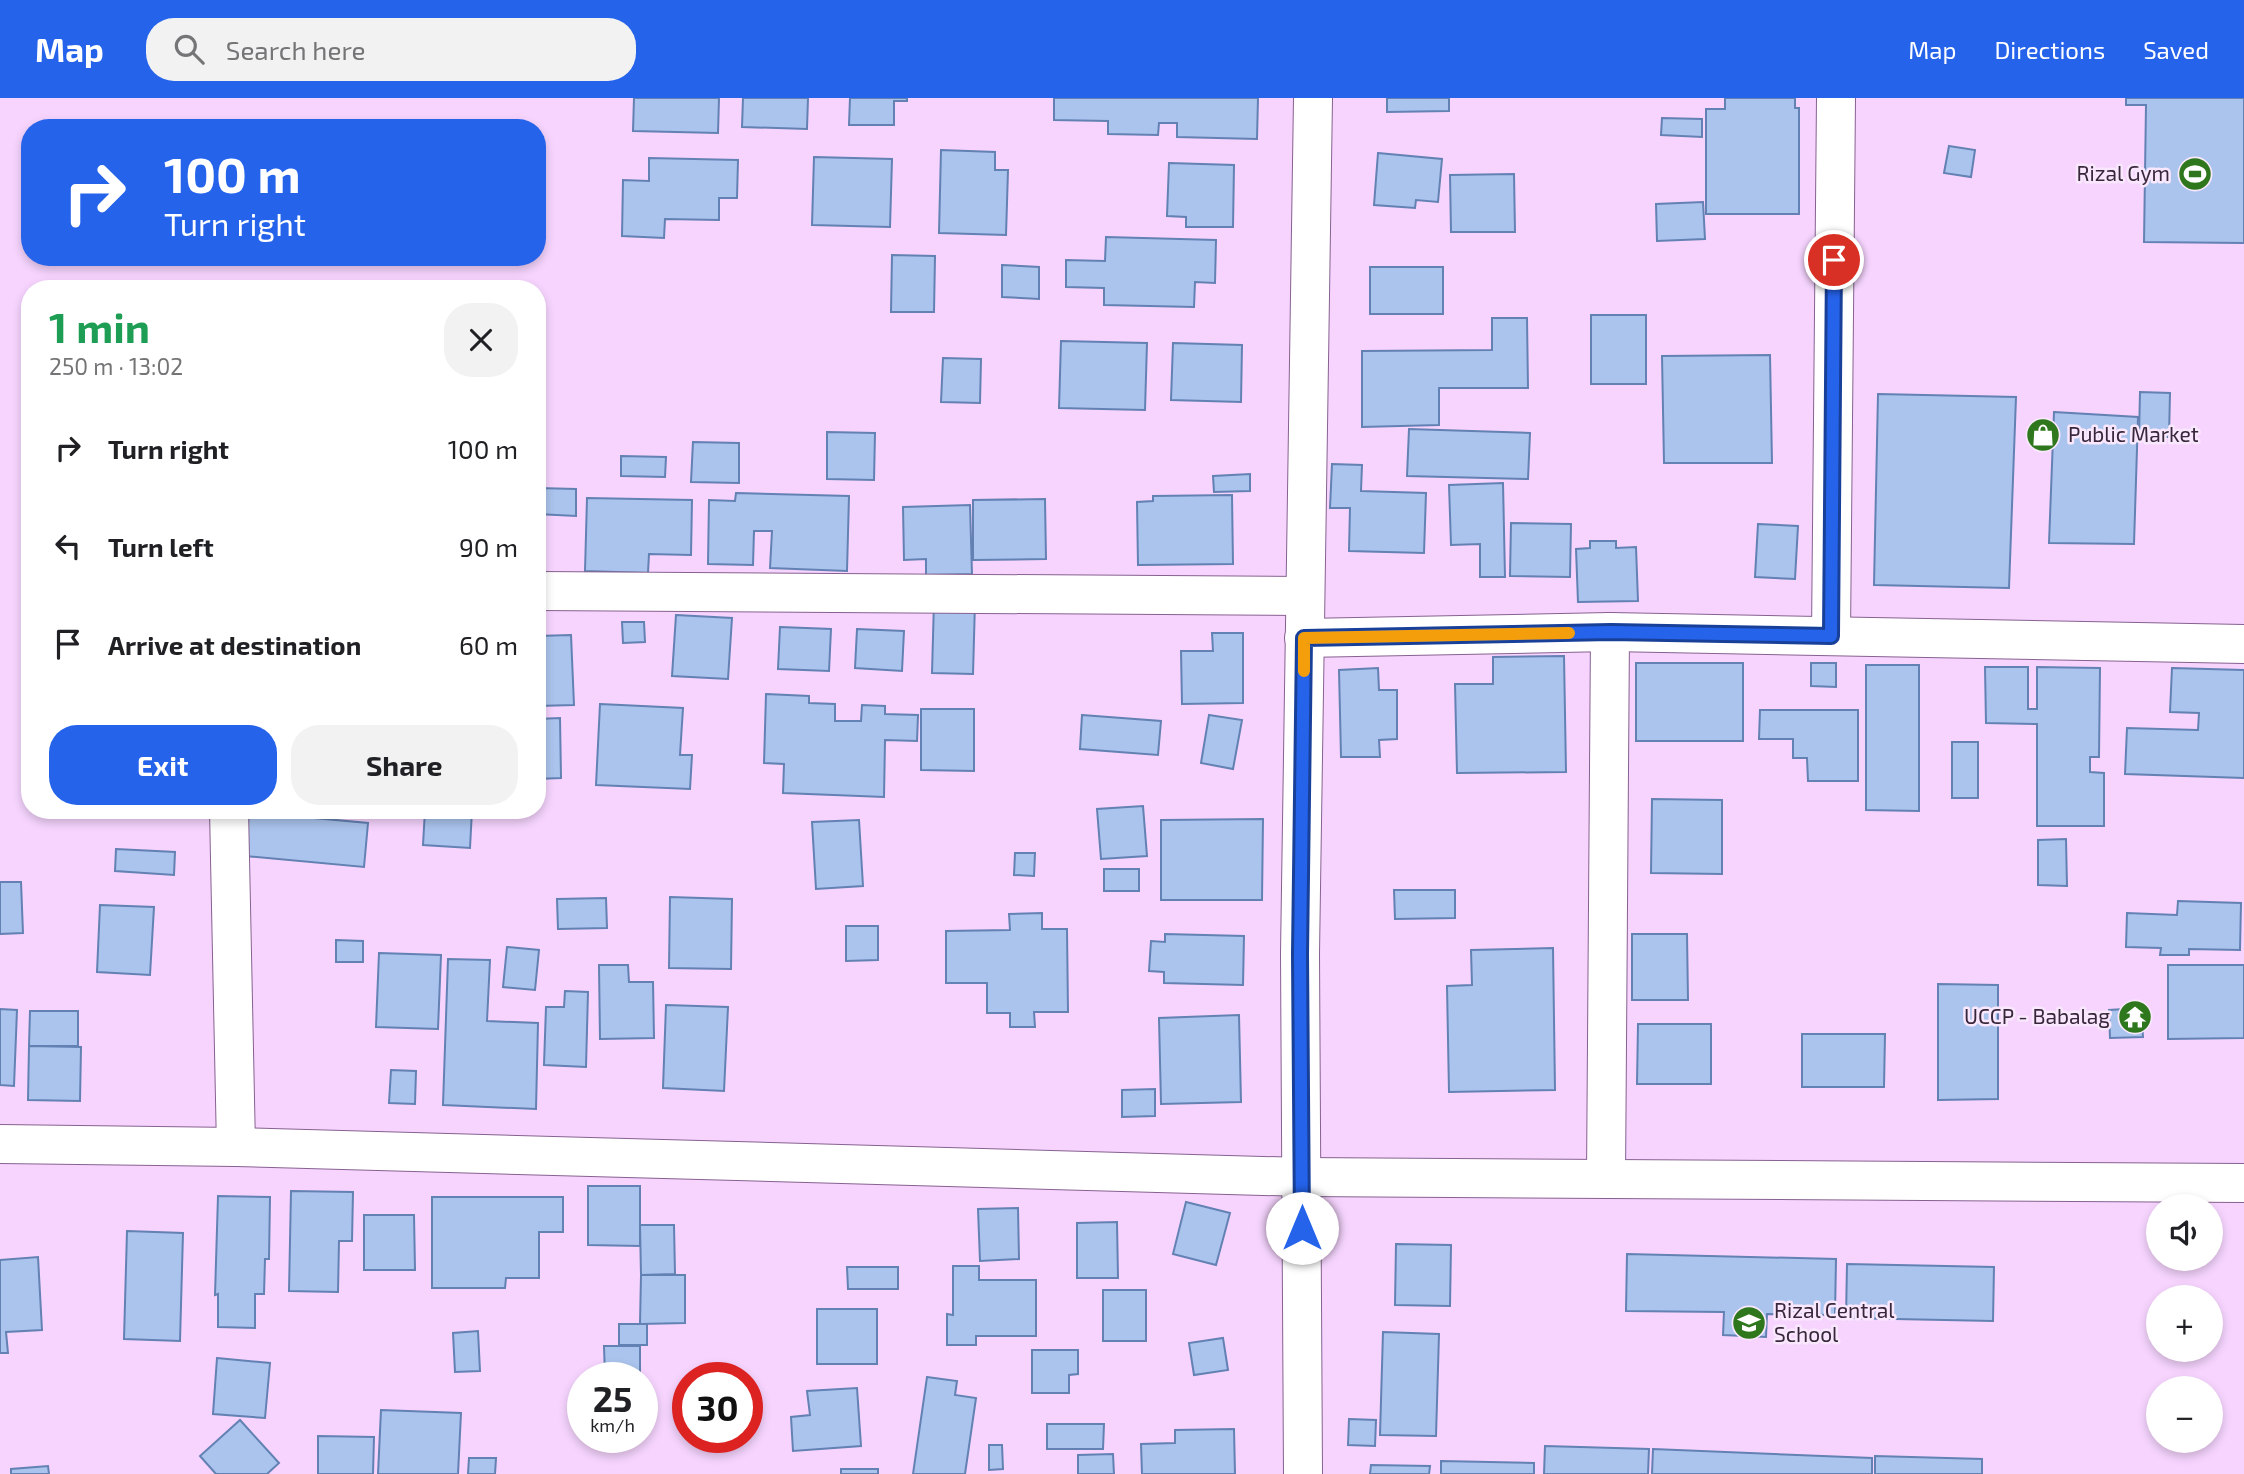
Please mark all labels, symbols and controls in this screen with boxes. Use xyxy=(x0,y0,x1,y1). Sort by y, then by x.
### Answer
search box xyxy=(146,18,636,81)
text: Map xyxy=(35,29,104,69)
icon: search xyxy=(170,30,208,68)
text: Search here xyxy=(226,34,365,65)
text: Map xyxy=(1908,35,1956,64)
text: Directions xyxy=(1994,35,2105,64)
text: Saved xyxy=(2143,35,2209,64)
text: 100 m xyxy=(164,144,301,203)
icon: right xyxy=(49,147,140,238)
sports icon: Rizal Gym xyxy=(2176,155,2214,193)
place label: Rizal Gym xyxy=(2076,160,2170,185)
text: Turn right xyxy=(164,204,306,242)
pin xyxy=(1804,230,1864,290)
icon: arrive xyxy=(1815,241,1853,279)
text: 1 min xyxy=(49,301,150,351)
button: close xyxy=(444,303,518,377)
text: 250 m · 13:02 xyxy=(49,352,183,380)
shop icon: Public Market xyxy=(2024,416,2062,454)
place label: Public Market xyxy=(2068,421,2199,446)
icon: right xyxy=(49,429,87,467)
text: Turn right xyxy=(108,433,229,464)
text: 100 m xyxy=(448,433,518,464)
icon: left xyxy=(49,527,87,565)
text: Turn left xyxy=(108,531,214,562)
text: 90 m xyxy=(459,531,518,562)
icon: arrive xyxy=(49,625,87,663)
text: Arrive at destination xyxy=(108,629,361,660)
text: 60 m xyxy=(459,629,518,660)
button: Exit xyxy=(49,725,277,805)
button: Share xyxy=(291,725,518,805)
temple icon: UCCP - Babalag xyxy=(2116,998,2154,1036)
place label: UCCP - Babalag xyxy=(1964,1003,2110,1028)
position arrow xyxy=(1265,1191,1339,1265)
map controls xyxy=(2146,1194,2223,1453)
button: sound xyxy=(2146,1194,2223,1271)
button: + xyxy=(2146,1285,2223,1362)
place label: Rizal Central School xyxy=(1774,1297,1895,1346)
school or university icon: Rizal Central School xyxy=(1730,1304,1768,1342)
speed limit sign: 30 xyxy=(672,1362,763,1453)
button: − xyxy=(2146,1376,2223,1453)
text: 25 xyxy=(593,1377,632,1419)
text: km/h xyxy=(590,1414,635,1436)

